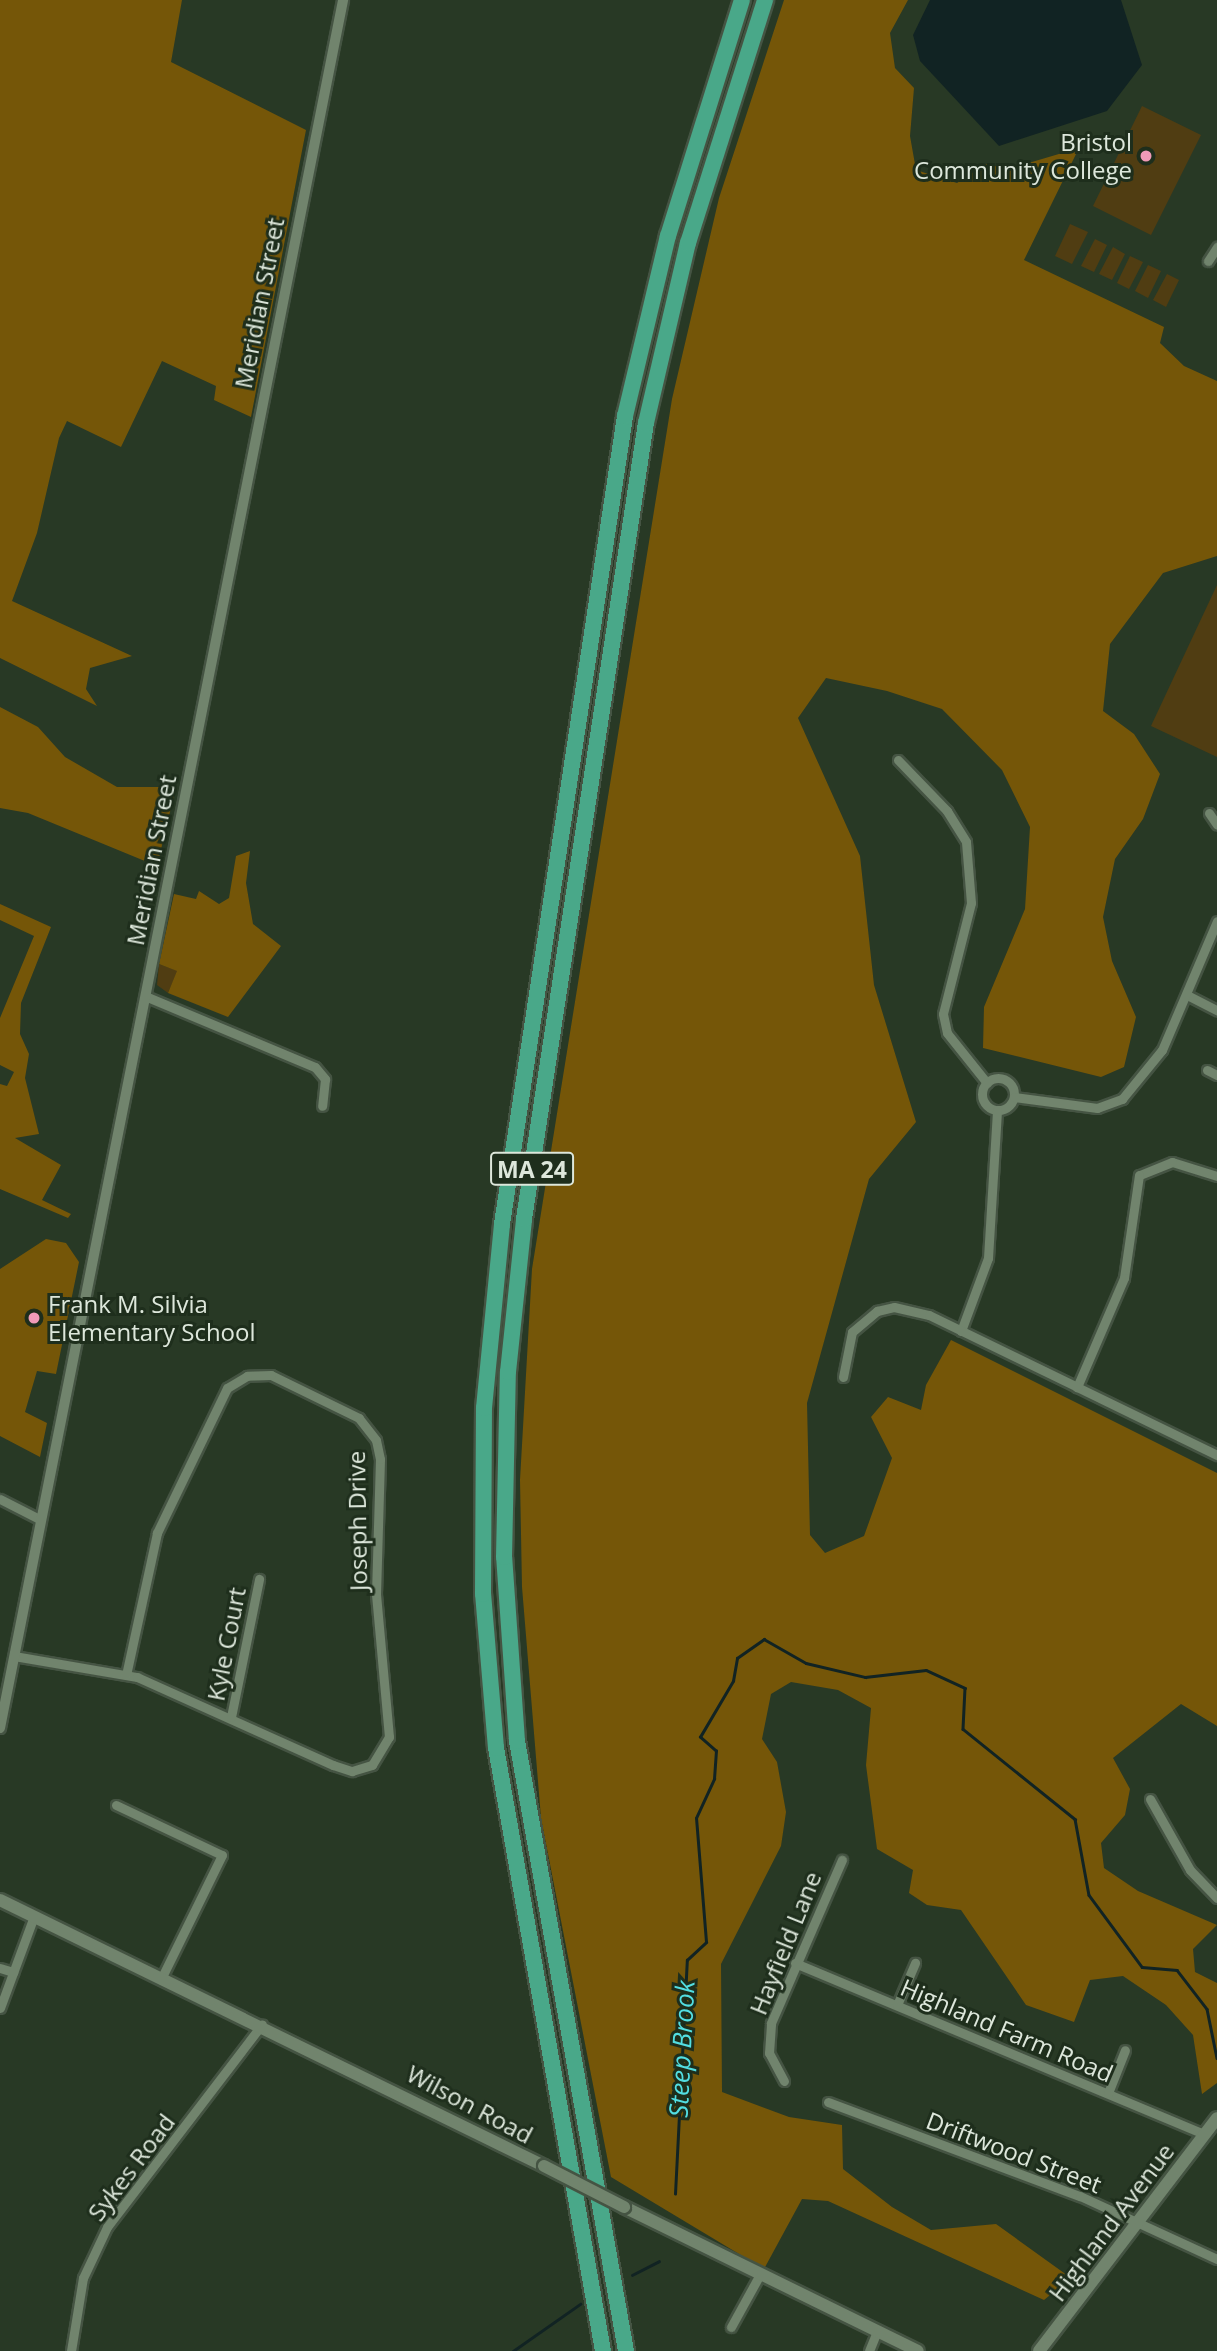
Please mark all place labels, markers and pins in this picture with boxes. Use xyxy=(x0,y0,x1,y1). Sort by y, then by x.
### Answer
place label: Bristol Community College xyxy=(914,128,1132,184)
marker: Bristol Community College xyxy=(1138,148,1154,164)
place label: Frank M. Silvia Elementary School xyxy=(48,1290,256,1346)
marker: Frank M. Silvia Elementary School xyxy=(26,1310,42,1326)

